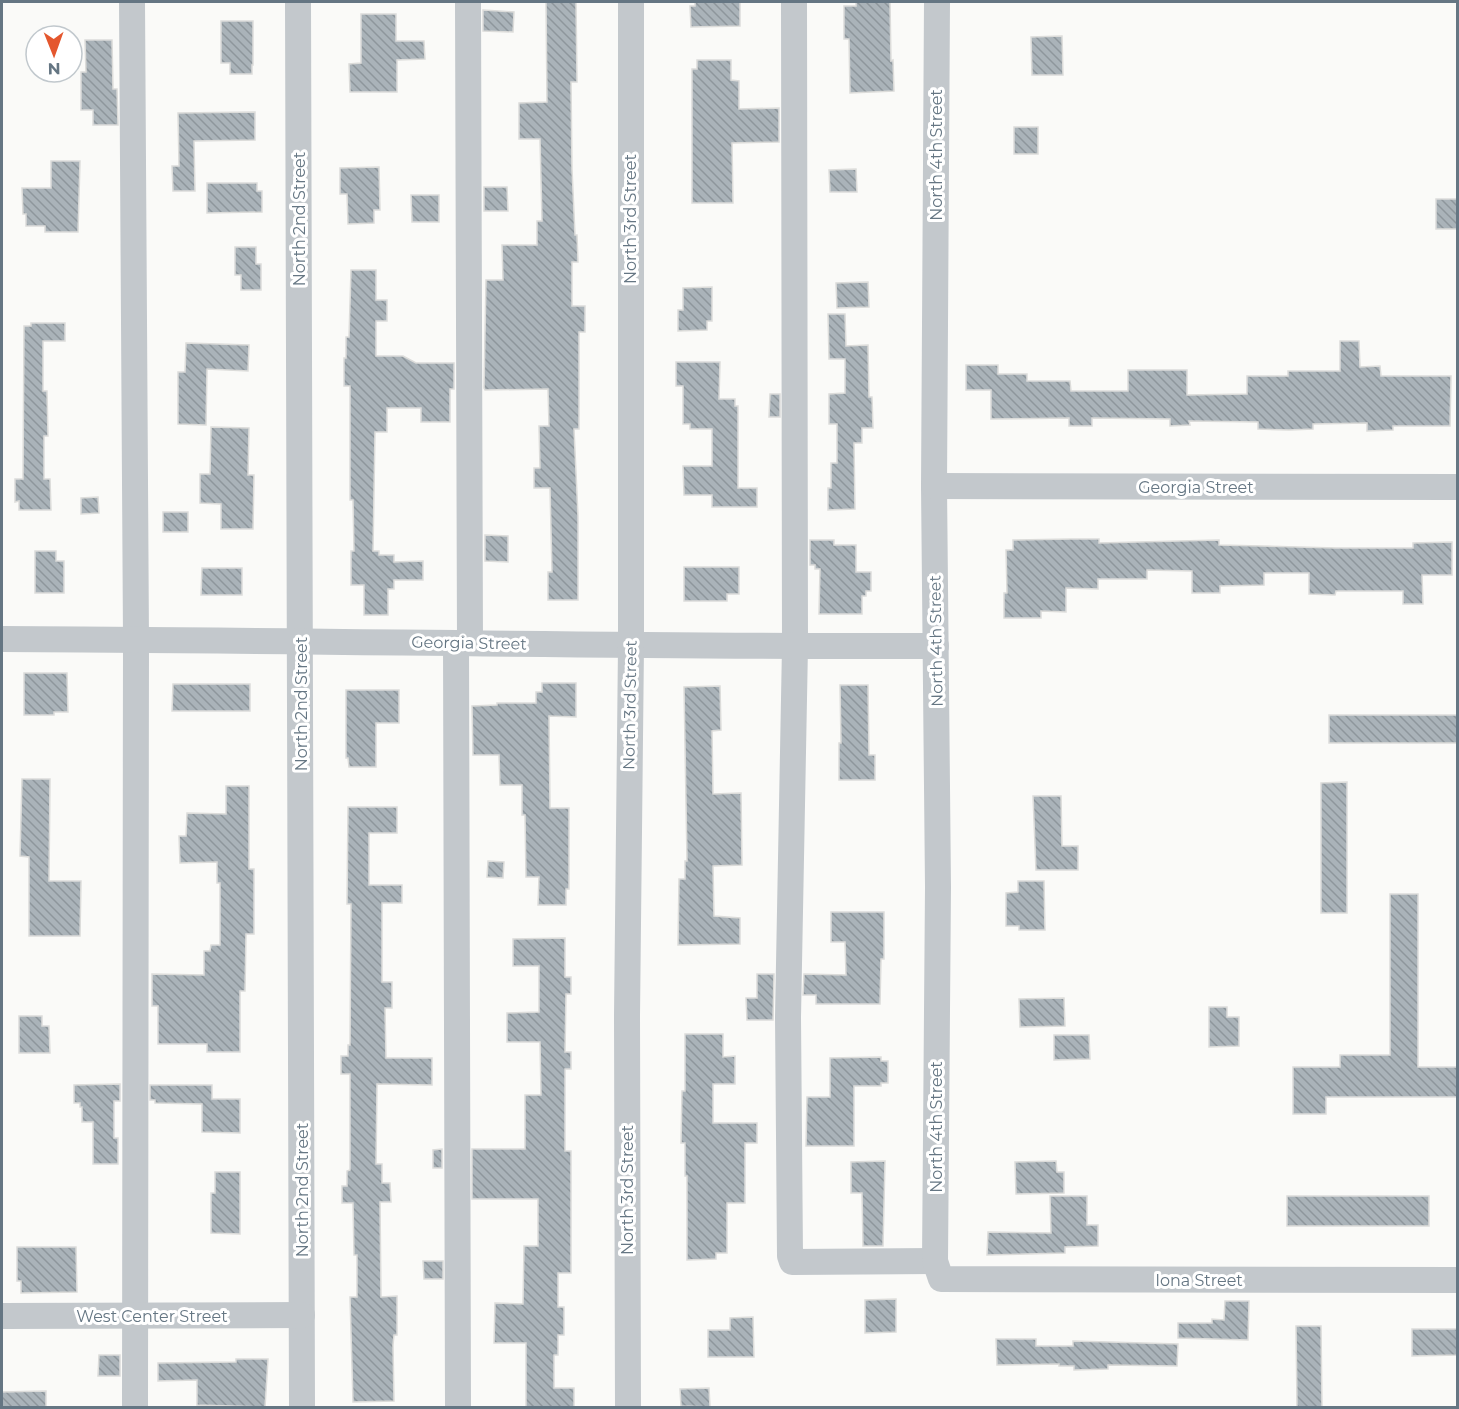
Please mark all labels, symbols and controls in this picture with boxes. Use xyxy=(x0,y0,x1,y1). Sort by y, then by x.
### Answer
north arrow xyxy=(24,24,84,84)
text: N xyxy=(48,59,61,78)
street label: North 4th Street xyxy=(927,89,946,221)
street label: North 2nd Street xyxy=(290,151,309,286)
street label: North 3rd Street xyxy=(621,154,640,284)
street label: Georgia Street xyxy=(1138,478,1254,497)
street label: North 4th Street xyxy=(925,575,947,707)
street label: Georgia Street xyxy=(411,632,527,654)
street label: North 2nd Street xyxy=(292,636,311,771)
street label: North 3rd Street xyxy=(619,639,641,770)
street label: North 4th Street xyxy=(927,1061,946,1193)
street label: North 2nd Street xyxy=(293,1122,312,1257)
street label: North 3rd Street xyxy=(618,1125,637,1255)
street label: Iona Street xyxy=(1155,1271,1243,1290)
street label: West Center Street xyxy=(76,1307,228,1326)

